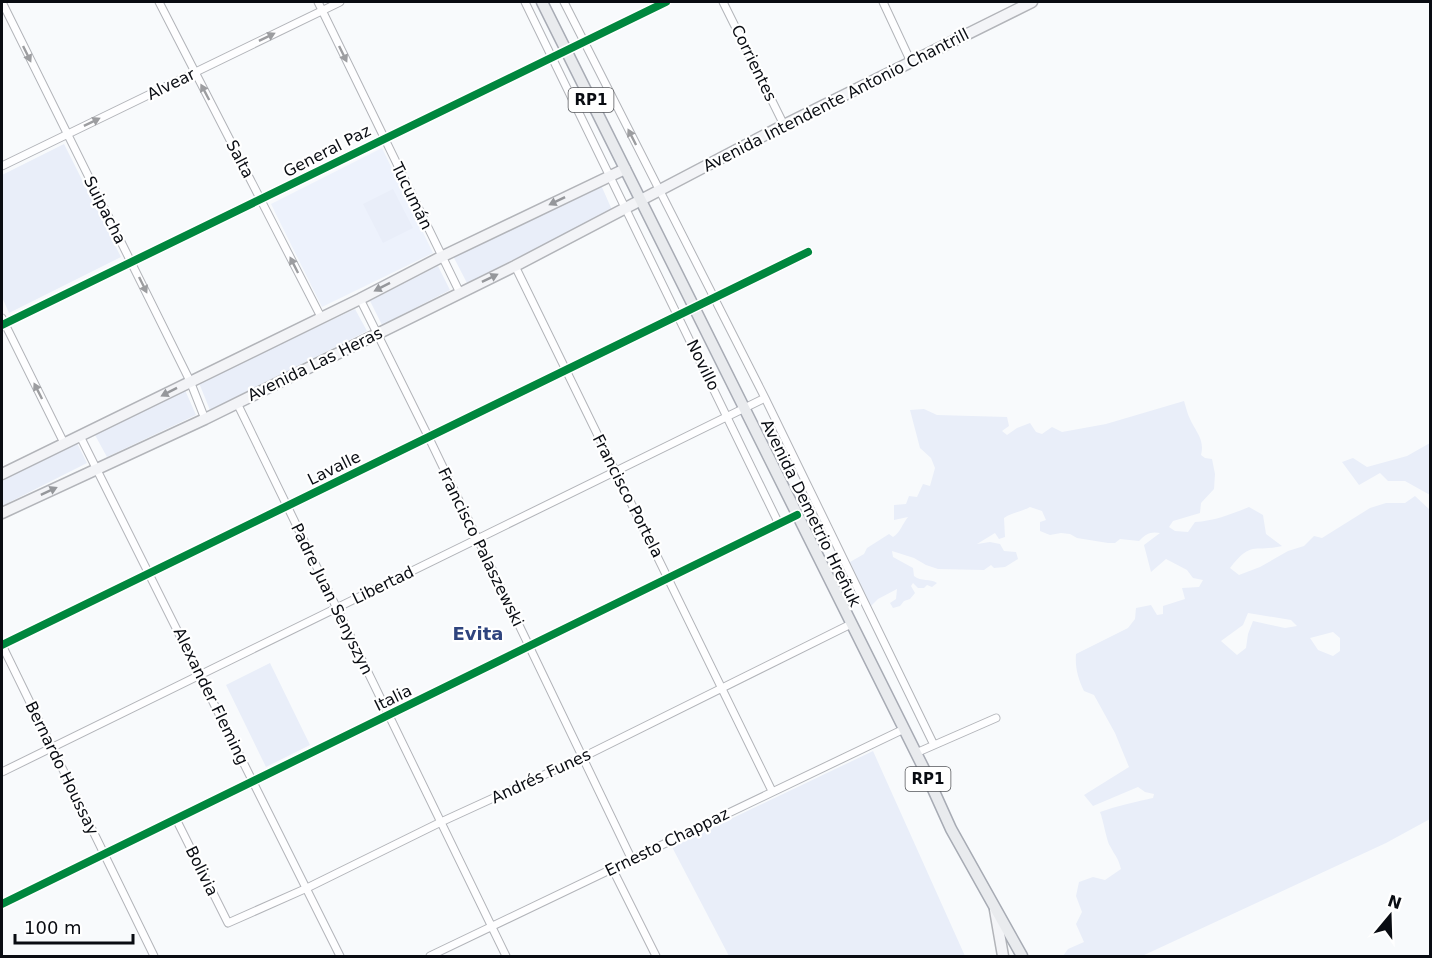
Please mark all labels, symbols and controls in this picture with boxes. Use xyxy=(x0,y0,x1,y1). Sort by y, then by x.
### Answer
street label: Corrientes xyxy=(727,22,781,104)
street label: Avenida Intendente Antonio Chantrill xyxy=(700,24,972,176)
one-way arrow xyxy=(259,33,276,42)
one-way arrow xyxy=(23,46,32,63)
one-way arrow xyxy=(339,46,348,63)
street label: Alvear xyxy=(144,64,198,104)
one-way arrow xyxy=(200,83,210,100)
road number: RP1 xyxy=(568,88,614,112)
one-way arrow xyxy=(83,118,100,127)
street label: General Paz xyxy=(280,121,374,181)
one-way arrow xyxy=(628,128,637,145)
street label: Salta xyxy=(222,137,258,181)
street label: Tucumán xyxy=(387,159,436,233)
street label: Suipacha xyxy=(80,173,130,247)
one-way arrow xyxy=(548,197,565,206)
one-way arrow xyxy=(290,256,300,274)
one-way arrow xyxy=(482,273,499,283)
one-way arrow xyxy=(138,276,148,293)
one-way arrow xyxy=(373,283,390,292)
street label: Avenida Las Heras xyxy=(244,323,386,405)
street label: Novillo xyxy=(683,336,723,394)
one-way arrow xyxy=(33,382,42,399)
one-way arrow xyxy=(160,387,177,396)
street label: Avenida Demetrio Hreñuk xyxy=(757,416,865,611)
street label: Francisco Portela xyxy=(589,431,667,561)
street label: Lavalle xyxy=(304,447,364,489)
street label: Francisco Palaszewski xyxy=(434,464,528,630)
one-way arrow xyxy=(41,486,58,495)
street label: Padre Juan Senyszyn xyxy=(287,520,377,678)
street label: Libertad xyxy=(349,562,417,608)
district label: Evita xyxy=(453,623,503,644)
street label: Alexander Fleming xyxy=(170,624,252,768)
street label: Italia xyxy=(371,681,415,715)
street label: Bernardo Houssay xyxy=(21,698,103,838)
street label: Andrés Funes xyxy=(488,745,594,807)
road number: RP1 xyxy=(906,767,950,791)
street label: Ernesto Chappaz xyxy=(602,804,732,880)
street label: Bolivia xyxy=(182,843,222,899)
north arrow xyxy=(1360,886,1420,946)
text: N xyxy=(1385,891,1404,913)
scale bar xyxy=(15,907,134,945)
text: 100 m xyxy=(24,917,82,938)

